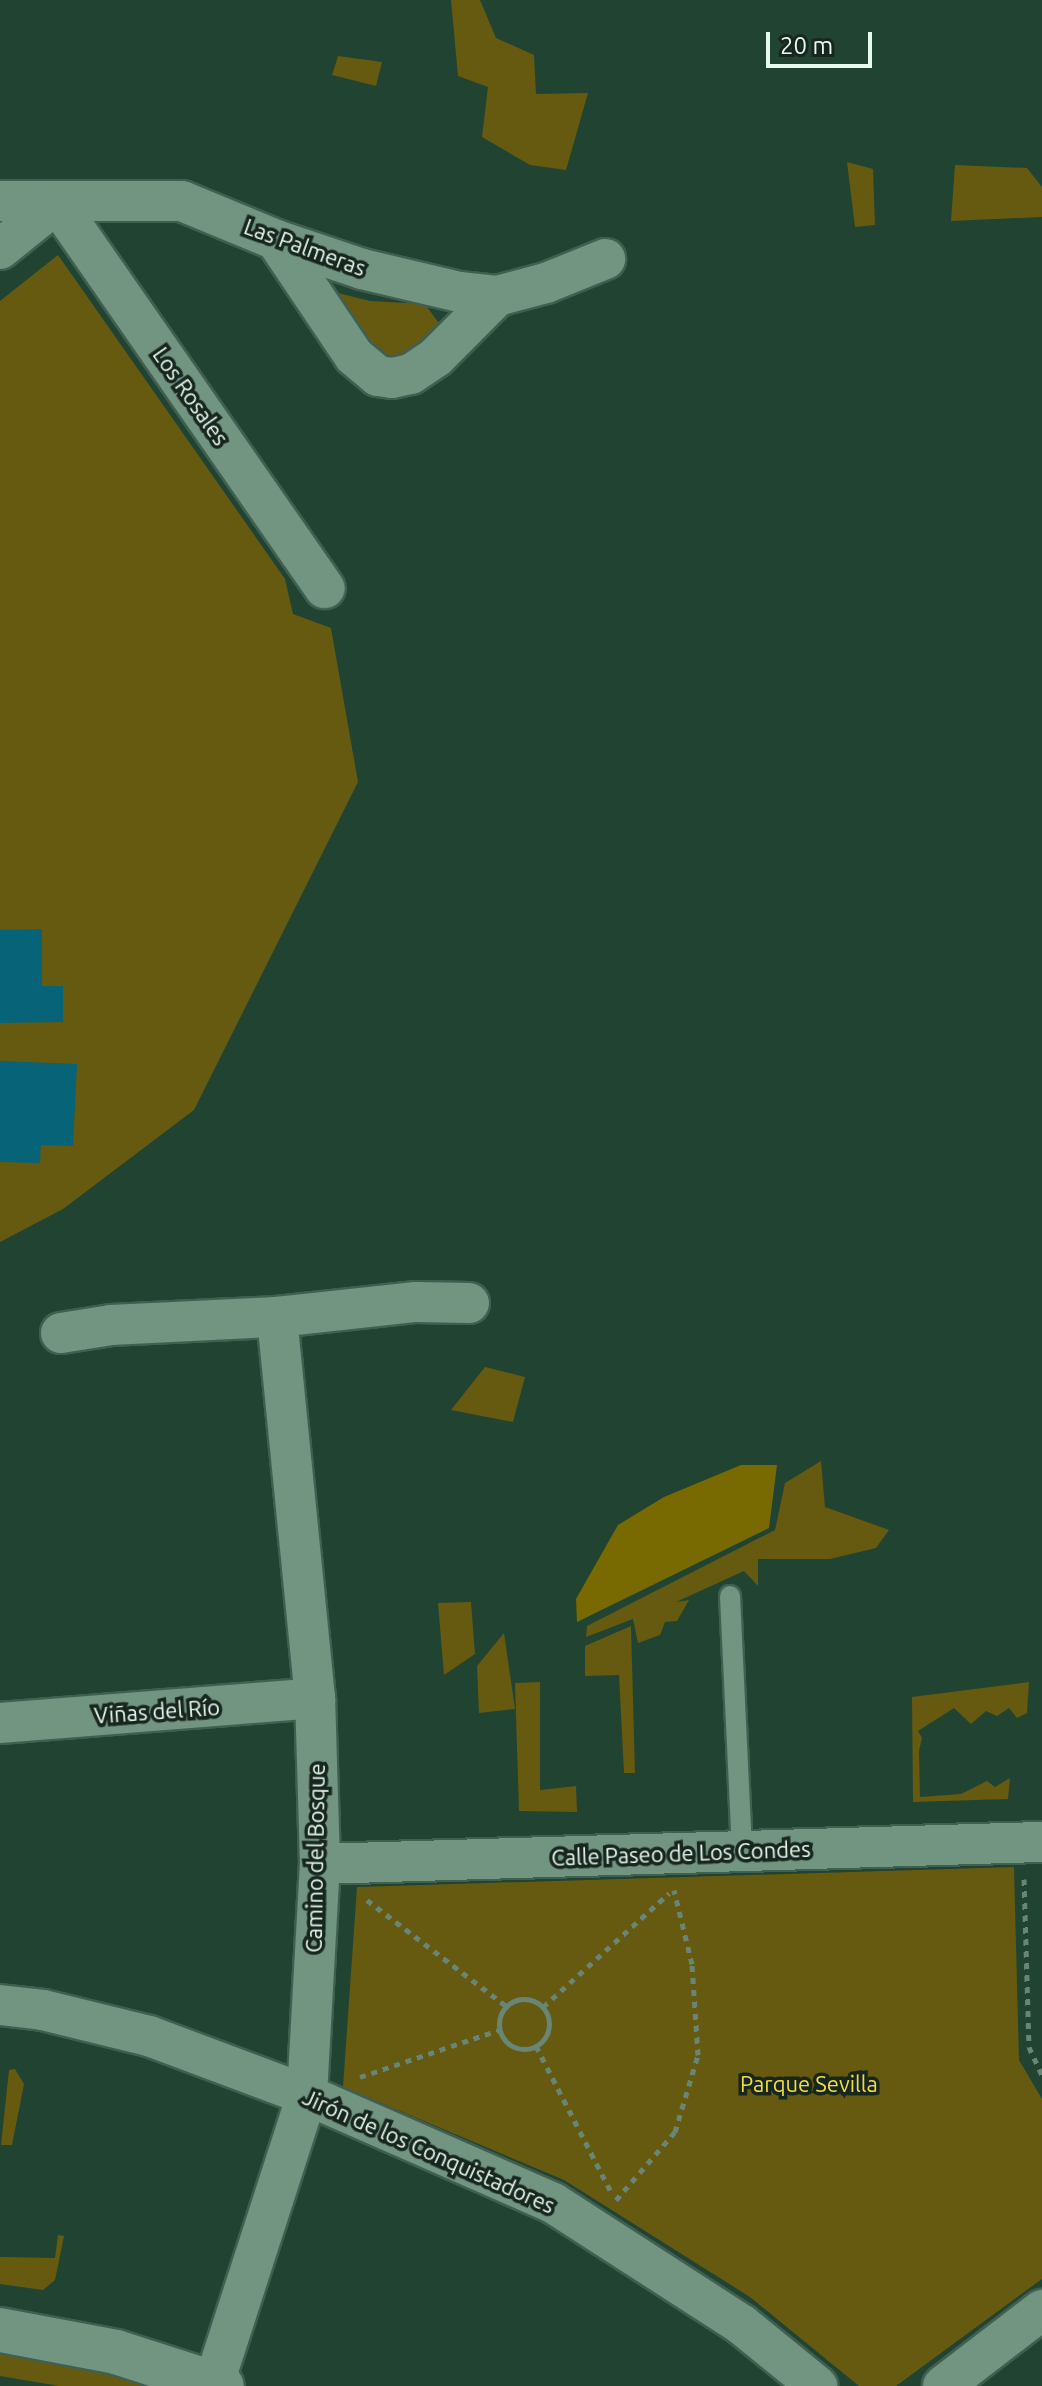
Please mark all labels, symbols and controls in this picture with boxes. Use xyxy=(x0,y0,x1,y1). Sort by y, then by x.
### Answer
scale bar xyxy=(770,16,876,66)
text: 20 m xyxy=(780,32,833,59)
street label: Las Palmeras xyxy=(241,213,369,281)
street label: Los Rosales xyxy=(148,342,234,450)
street label: Viñas del Río xyxy=(93,1693,221,1729)
street label: Camino del Bosque xyxy=(300,1763,330,1953)
street label: Calle Paseo de Los Condes xyxy=(551,1835,811,1871)
park label: Parque Sevilla xyxy=(740,2071,878,2097)
street label: Jirón de los Conquistadores xyxy=(299,2083,559,2219)

